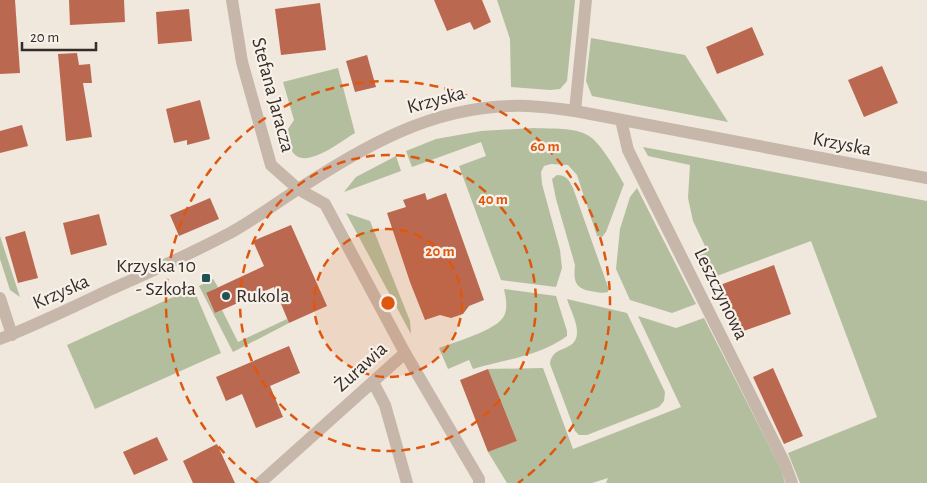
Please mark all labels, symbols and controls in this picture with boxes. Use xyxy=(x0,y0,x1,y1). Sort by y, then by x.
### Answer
scale bar xyxy=(22,20,96,52)
text: 20 m xyxy=(30,30,59,45)
street label: Stefana Jaracza xyxy=(248,35,298,155)
street label: Krzyska xyxy=(405,83,467,117)
street label: Krzyska xyxy=(811,129,873,159)
text: 60 m xyxy=(530,139,560,154)
text: 40 m xyxy=(478,192,508,207)
text: 20 m xyxy=(425,244,455,259)
street label: Leszczynowa xyxy=(690,245,752,343)
place label: Krzyska 10 - Szkoła xyxy=(116,256,196,299)
street label: Krzyska xyxy=(30,271,92,313)
marker: Krzyska 10 - Szkoła xyxy=(200,272,212,284)
place label: Rukola xyxy=(236,286,290,306)
marker: Rukola xyxy=(220,290,232,302)
centre of rings xyxy=(379,294,397,312)
street label: Żurawia xyxy=(331,338,391,396)

